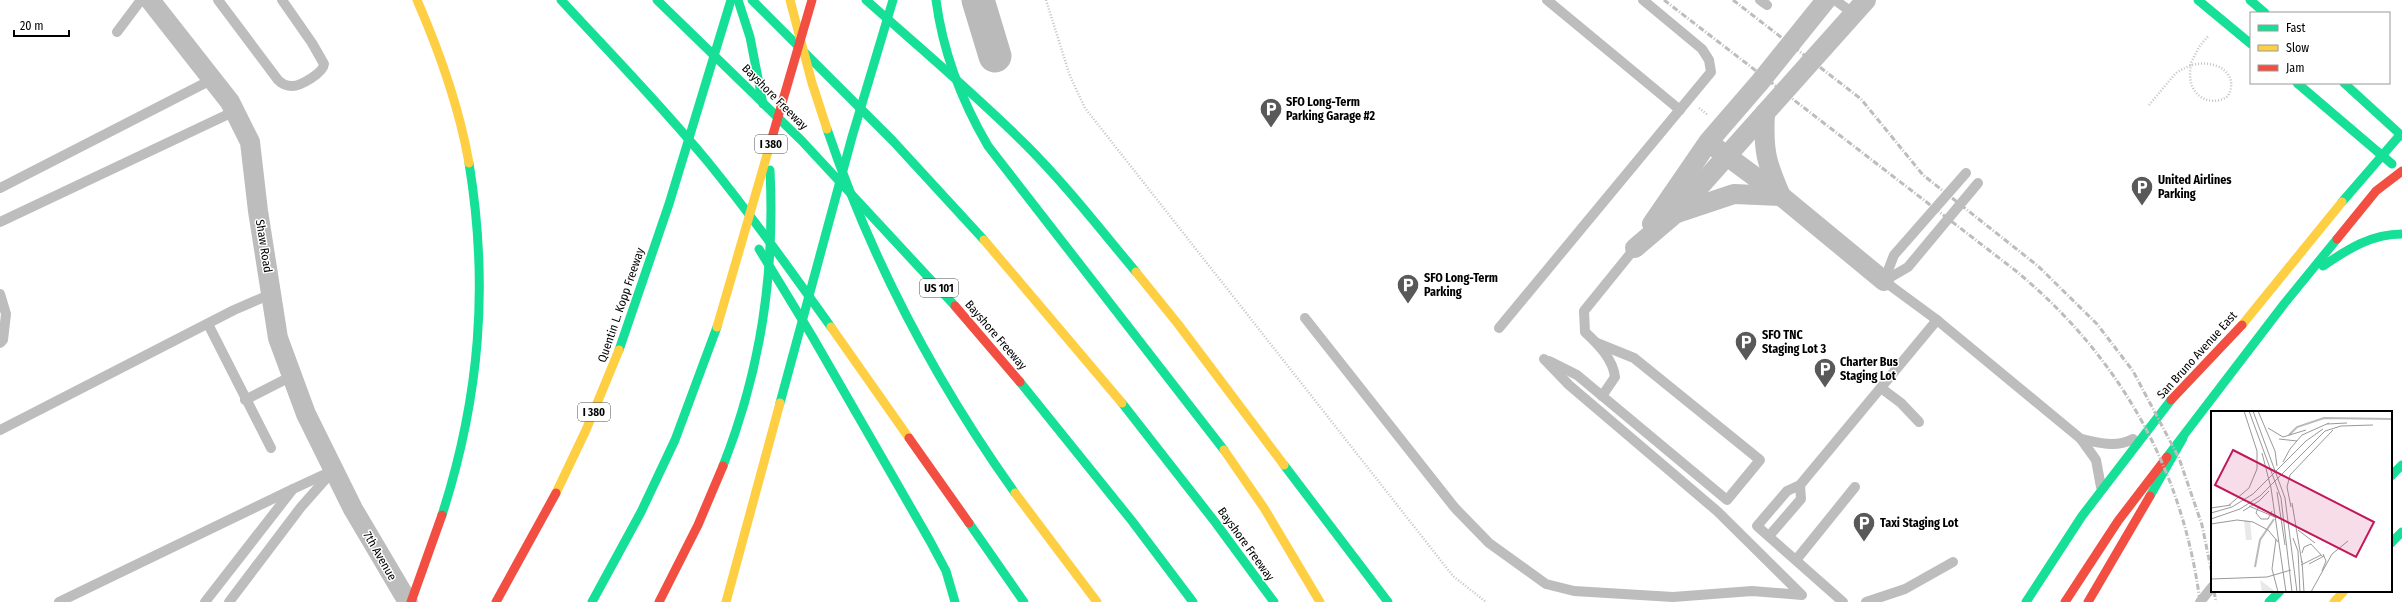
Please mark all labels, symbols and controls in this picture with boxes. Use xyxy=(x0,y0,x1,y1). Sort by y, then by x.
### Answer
scale bar xyxy=(14,12,69,38)
legend xyxy=(2250,12,2390,84)
text: 20 m xyxy=(20,19,44,33)
text: Fast xyxy=(2286,21,2305,35)
text: Slow xyxy=(2286,41,2309,55)
street label: Bayshore Freeway xyxy=(739,61,811,133)
text: Jam xyxy=(2286,61,2304,75)
place label: SFO Long-Term Parking Garage #2 xyxy=(1286,95,1376,123)
parking icon: SFO Long-Term Parking Garage #2 xyxy=(1258,96,1284,129)
road number: I 380 xyxy=(755,135,787,153)
place label: United Airlines Parking xyxy=(2158,173,2232,201)
parking icon: United Airlines Parking xyxy=(2129,174,2155,207)
street label: Shaw Road xyxy=(253,218,275,274)
street label: Quentin L. Kopp Freeway xyxy=(595,245,647,364)
place label: SFO Long-Term Parking xyxy=(1424,271,1498,299)
parking icon: SFO Long-Term Parking xyxy=(1395,272,1421,305)
road number: US 101 xyxy=(920,279,958,297)
street label: Bayshore Freeway xyxy=(962,298,1030,373)
street label: San Bruno Avenue East xyxy=(2154,308,2240,402)
place label: SFO TNC Staging Lot 3 xyxy=(1762,328,1826,356)
parking icon: SFO TNC Staging Lot 3 xyxy=(1733,329,1759,362)
place label: Charter Bus Staging Lot xyxy=(1840,355,1899,383)
parking icon: Charter Bus Staging Lot xyxy=(1812,356,1838,389)
road number: I 380 xyxy=(578,403,610,421)
inset map xyxy=(2211,411,2392,592)
street label: Bayshore Freeway xyxy=(1215,505,1278,584)
parking icon: Taxi Staging Lot xyxy=(1851,510,1877,543)
place label: Taxi Staging Lot xyxy=(1880,516,1959,530)
street label: 7th Avenue xyxy=(360,529,400,583)

